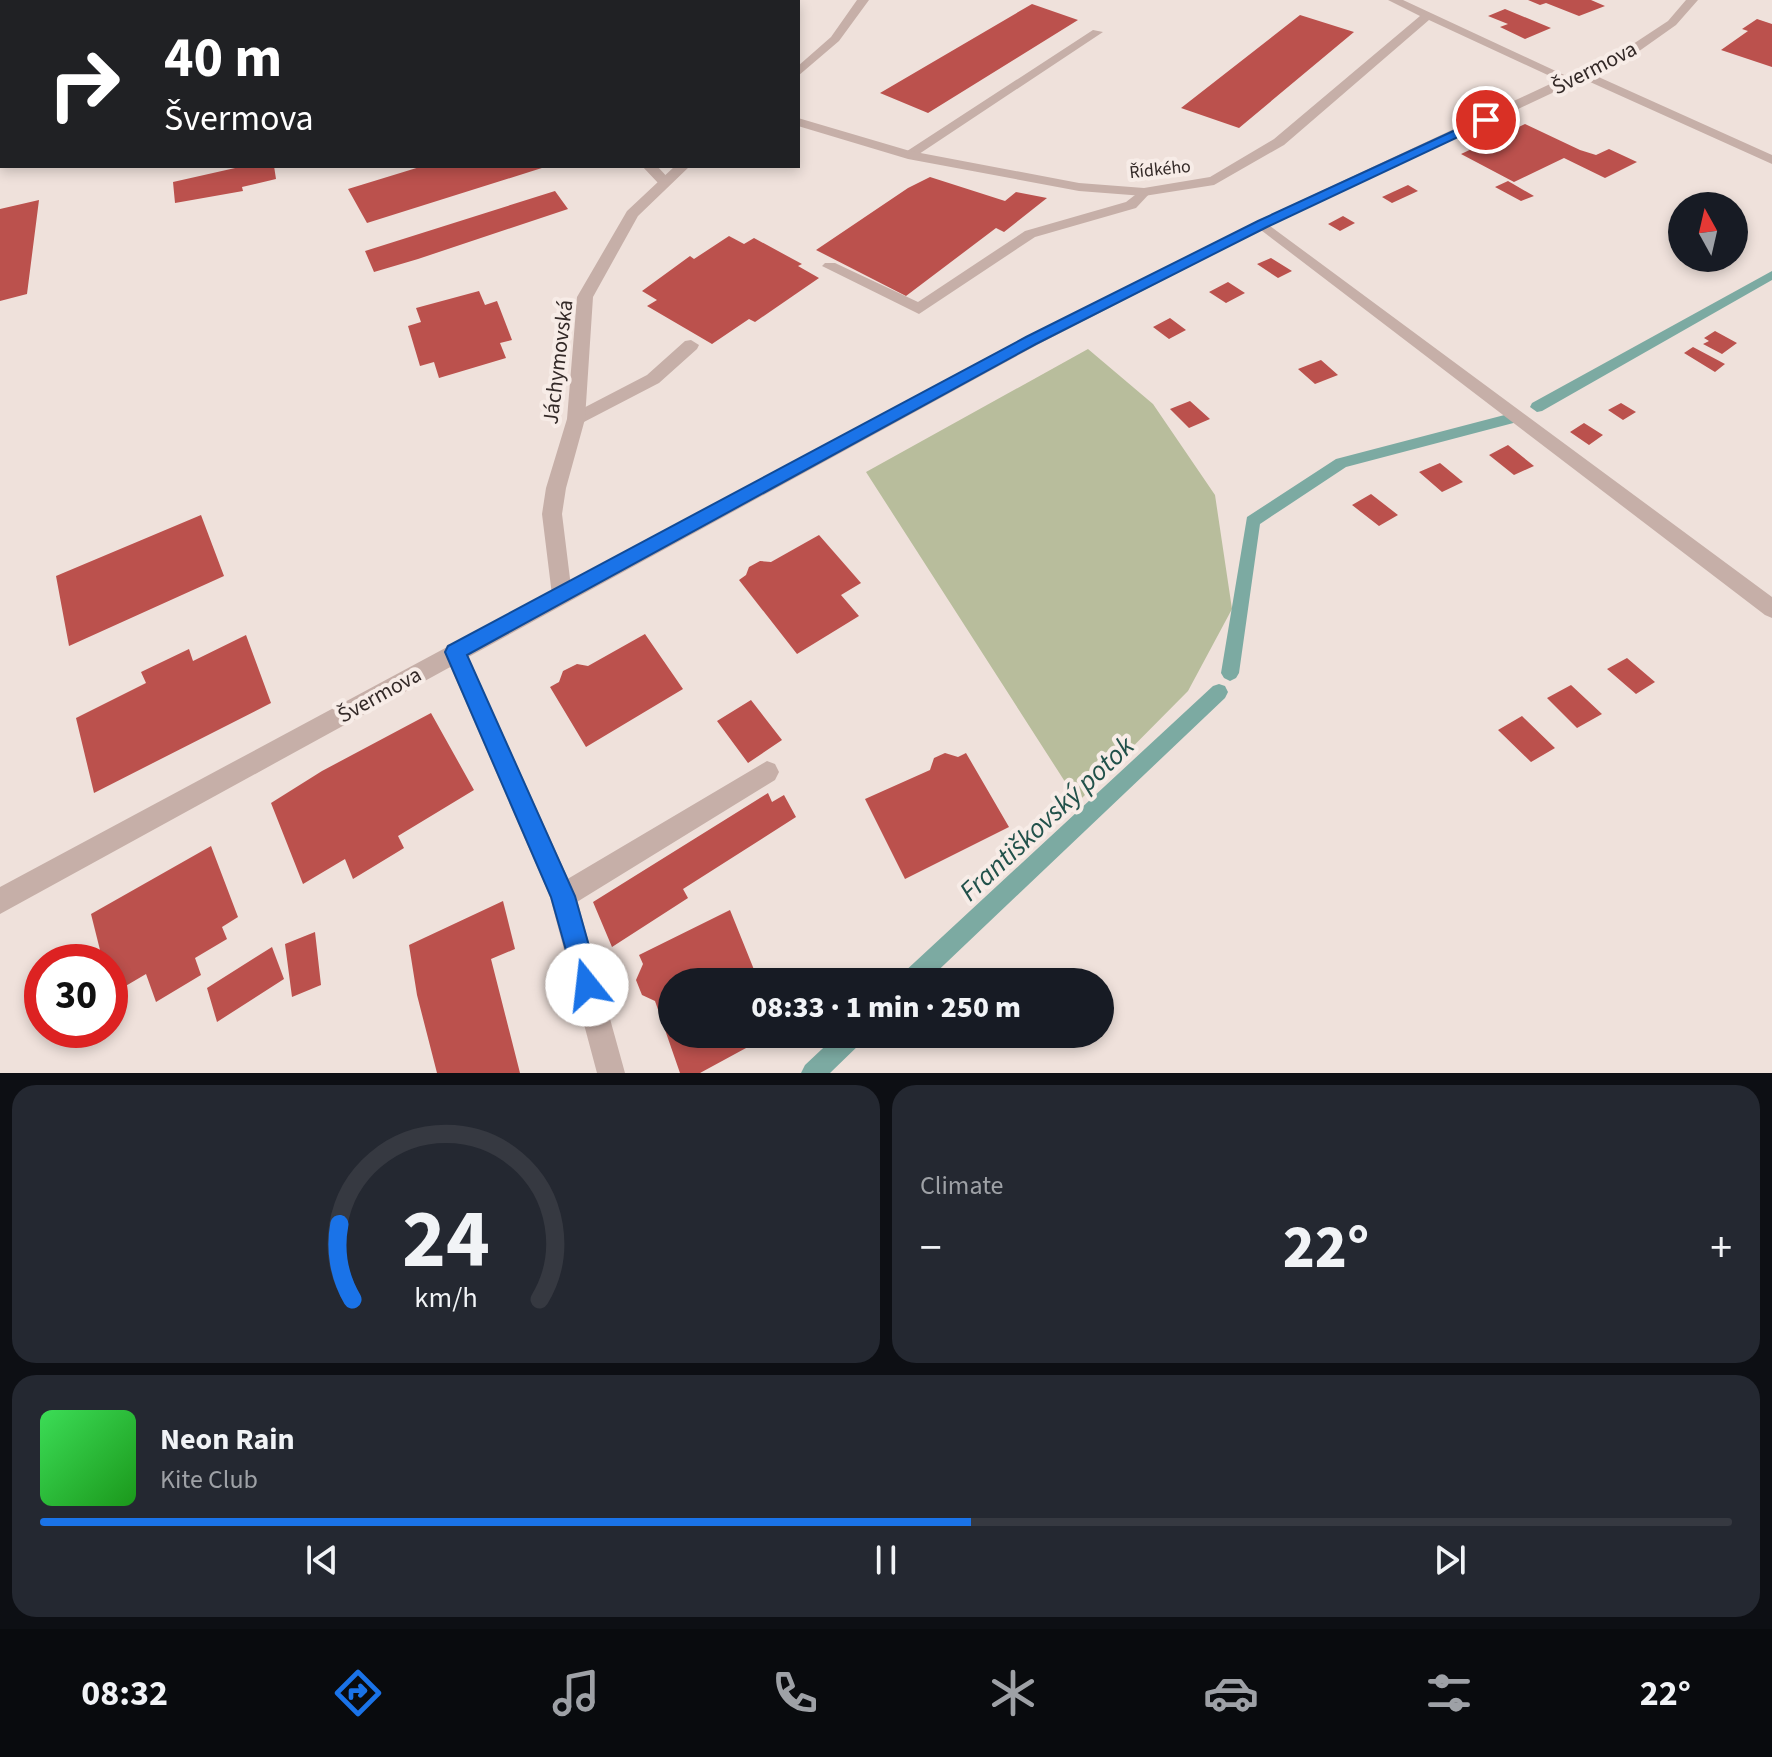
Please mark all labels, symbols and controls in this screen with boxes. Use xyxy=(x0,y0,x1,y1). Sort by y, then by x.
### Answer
text: 40 m xyxy=(164,19,282,98)
icon: right xyxy=(32,32,136,136)
street label: Švermova xyxy=(1546,33,1642,103)
pin xyxy=(1452,86,1520,154)
text: Švermova xyxy=(164,93,314,144)
icon: arrive xyxy=(1464,98,1508,142)
street label: Řídkého xyxy=(1128,154,1192,185)
north arrow xyxy=(1668,192,1748,272)
map controls xyxy=(1668,192,1748,272)
street label: Jáchymovská xyxy=(534,298,582,426)
street label: Švermova xyxy=(332,659,427,731)
water label: Františkovský potok xyxy=(950,726,1144,911)
position arrow xyxy=(545,943,629,1027)
speed limit sign: 30 xyxy=(24,944,128,1048)
text: 08:33 · 1 min · 250 m xyxy=(751,986,1021,1029)
text: Climate xyxy=(920,1167,1004,1204)
text: 24 xyxy=(402,1181,490,1299)
text: 22° xyxy=(1283,1206,1369,1291)
text: − xyxy=(920,1217,942,1280)
text: + xyxy=(1710,1217,1732,1280)
text: km/h xyxy=(414,1278,478,1318)
text: Neon Rain xyxy=(160,1418,295,1461)
text: Kite Club xyxy=(160,1461,258,1498)
icon: previous xyxy=(300,1538,344,1582)
icon: pause xyxy=(864,1538,908,1582)
icon: next xyxy=(1428,1538,1472,1582)
icon: directions xyxy=(330,1665,386,1721)
icon: music xyxy=(548,1665,604,1721)
icon: phone xyxy=(767,1665,823,1721)
icon: climate xyxy=(985,1665,1041,1721)
icon: car xyxy=(1203,1665,1259,1721)
icon: filters xyxy=(1421,1665,1477,1721)
text: 08:32 xyxy=(81,1668,168,1719)
text: 22° xyxy=(1640,1668,1691,1719)

